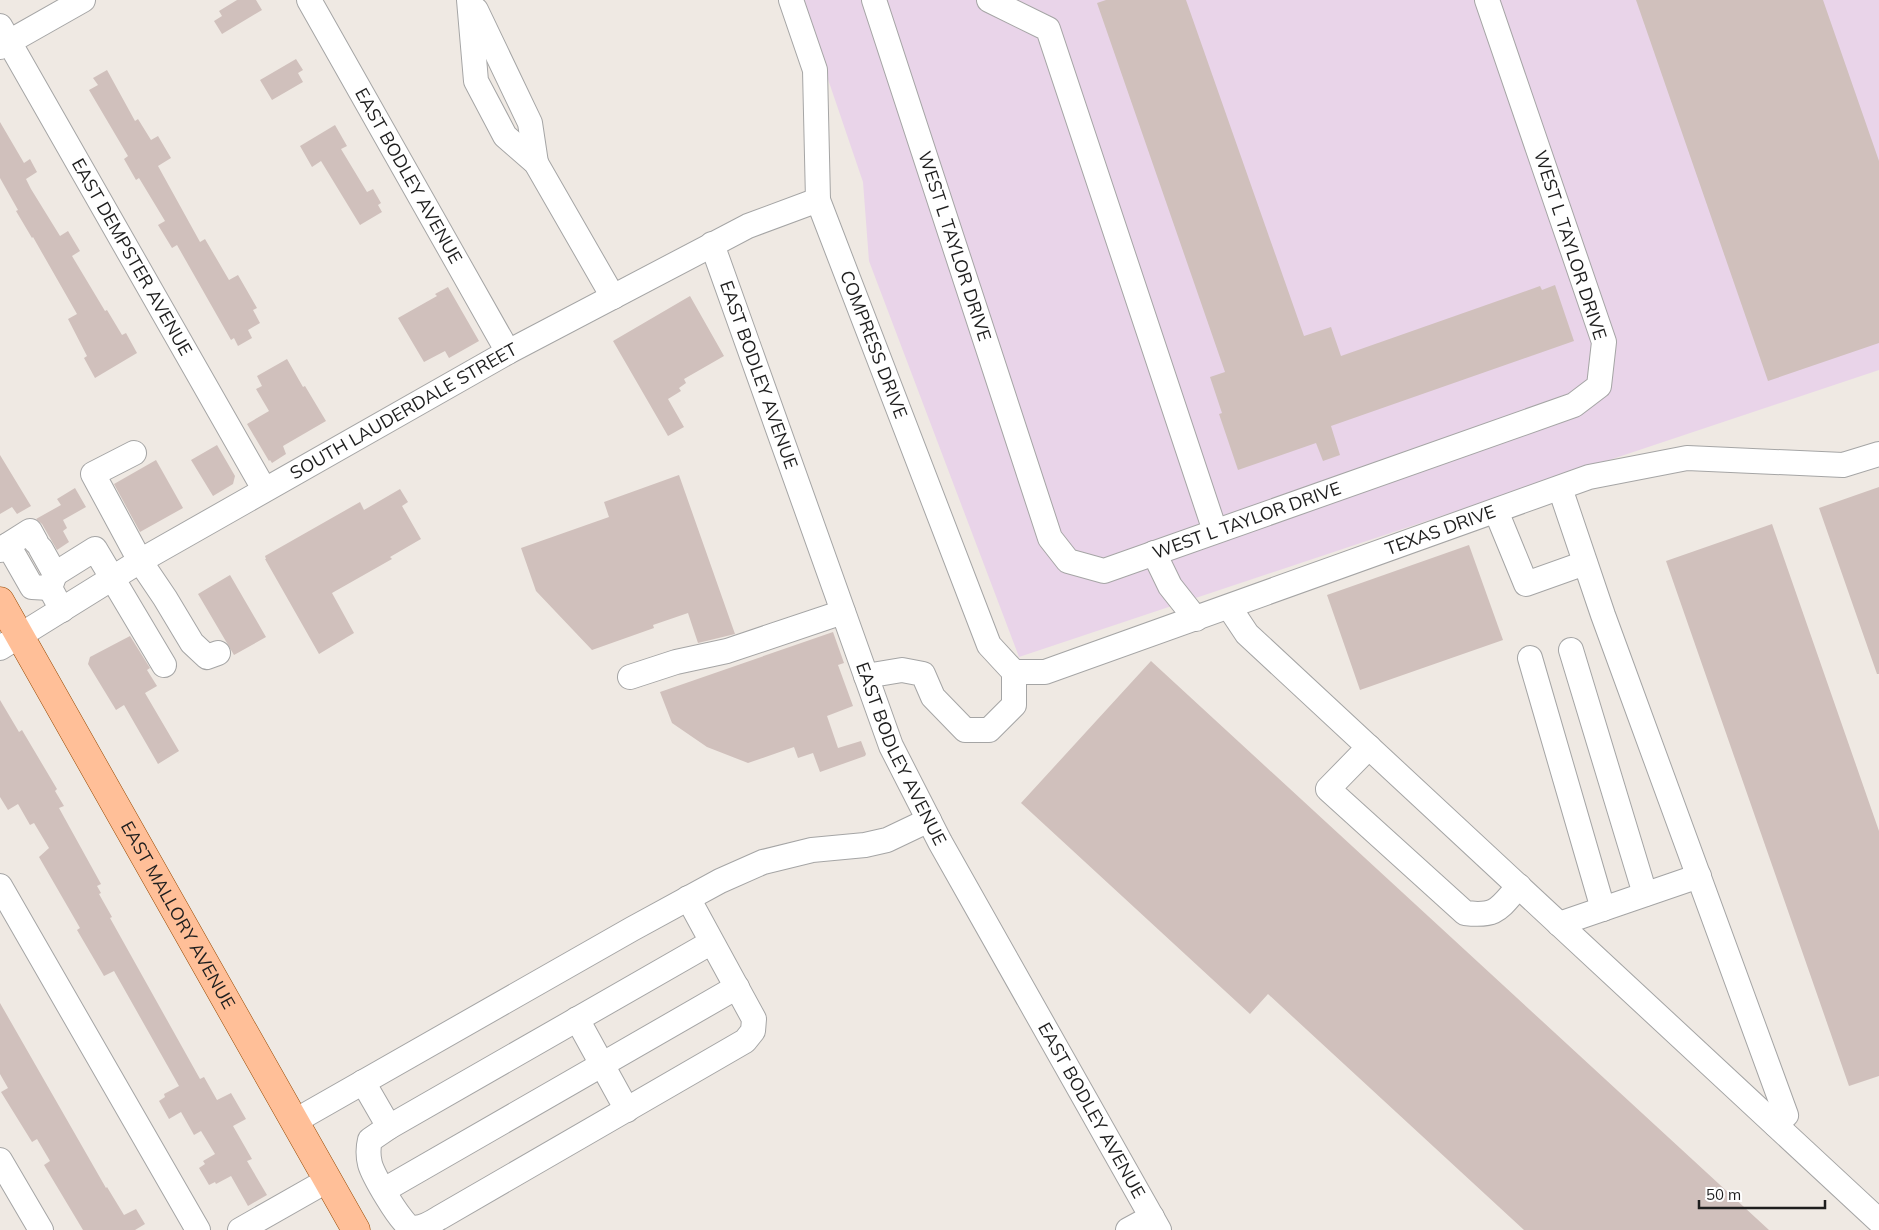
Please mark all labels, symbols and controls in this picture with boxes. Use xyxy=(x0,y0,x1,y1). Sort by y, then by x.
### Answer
street label: EAST BODLEY AVENUE xyxy=(350,84,468,268)
street label: WEST L TAYLOR DRIVE xyxy=(1529,147,1612,343)
street label: WEST L TAYLOR DRIVE xyxy=(913,148,997,344)
street label: EAST DEMPSTER AVENUE xyxy=(67,154,198,360)
street label: COMPRESS DRIVE xyxy=(835,267,913,422)
street label: EAST BODLEY AVENUE xyxy=(715,278,803,472)
street label: SOUTH LAUDERDALE STREET xyxy=(286,337,521,484)
street label: WEST L TAYLOR DRIVE xyxy=(1149,476,1344,564)
street label: TEXAS DRIVE xyxy=(1382,499,1498,560)
street label: EAST BODLEY AVENUE xyxy=(851,659,952,849)
street label: EAST MALLORY AVENUE xyxy=(116,817,241,1013)
street label: EAST BODLEY AVENUE xyxy=(1033,1018,1151,1202)
scale bar xyxy=(1699,1178,1825,1210)
text: 50 m xyxy=(1706,1185,1741,1204)

